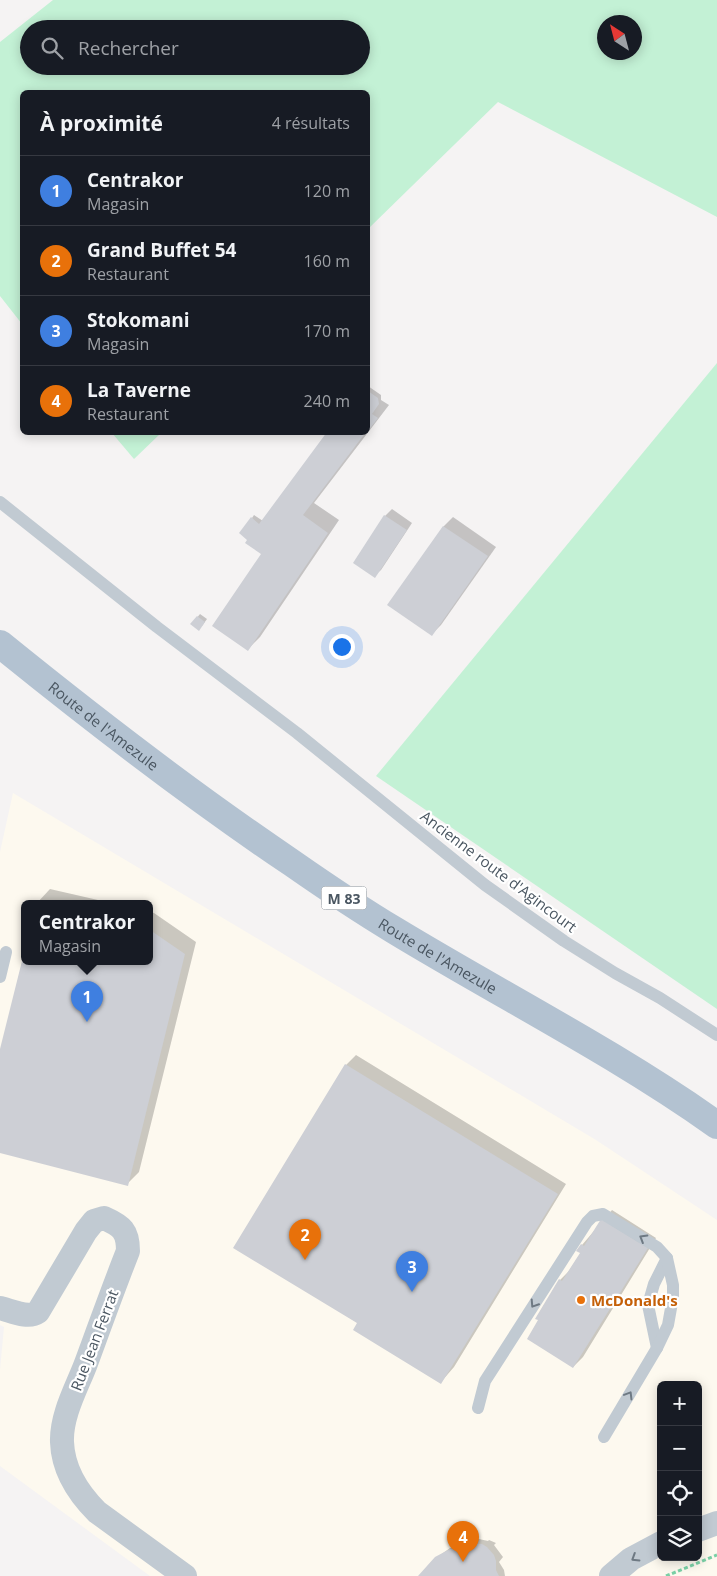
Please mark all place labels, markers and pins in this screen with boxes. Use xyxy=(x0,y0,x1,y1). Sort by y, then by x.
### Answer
pin: 1 xyxy=(71,981,103,1022)
pin: 2 xyxy=(289,1219,321,1260)
pin: 3 xyxy=(396,1251,428,1292)
place label: McDonald's xyxy=(591,1290,678,1310)
marker: McDonald's xyxy=(575,1294,587,1306)
pin: 4 xyxy=(447,1521,479,1562)

